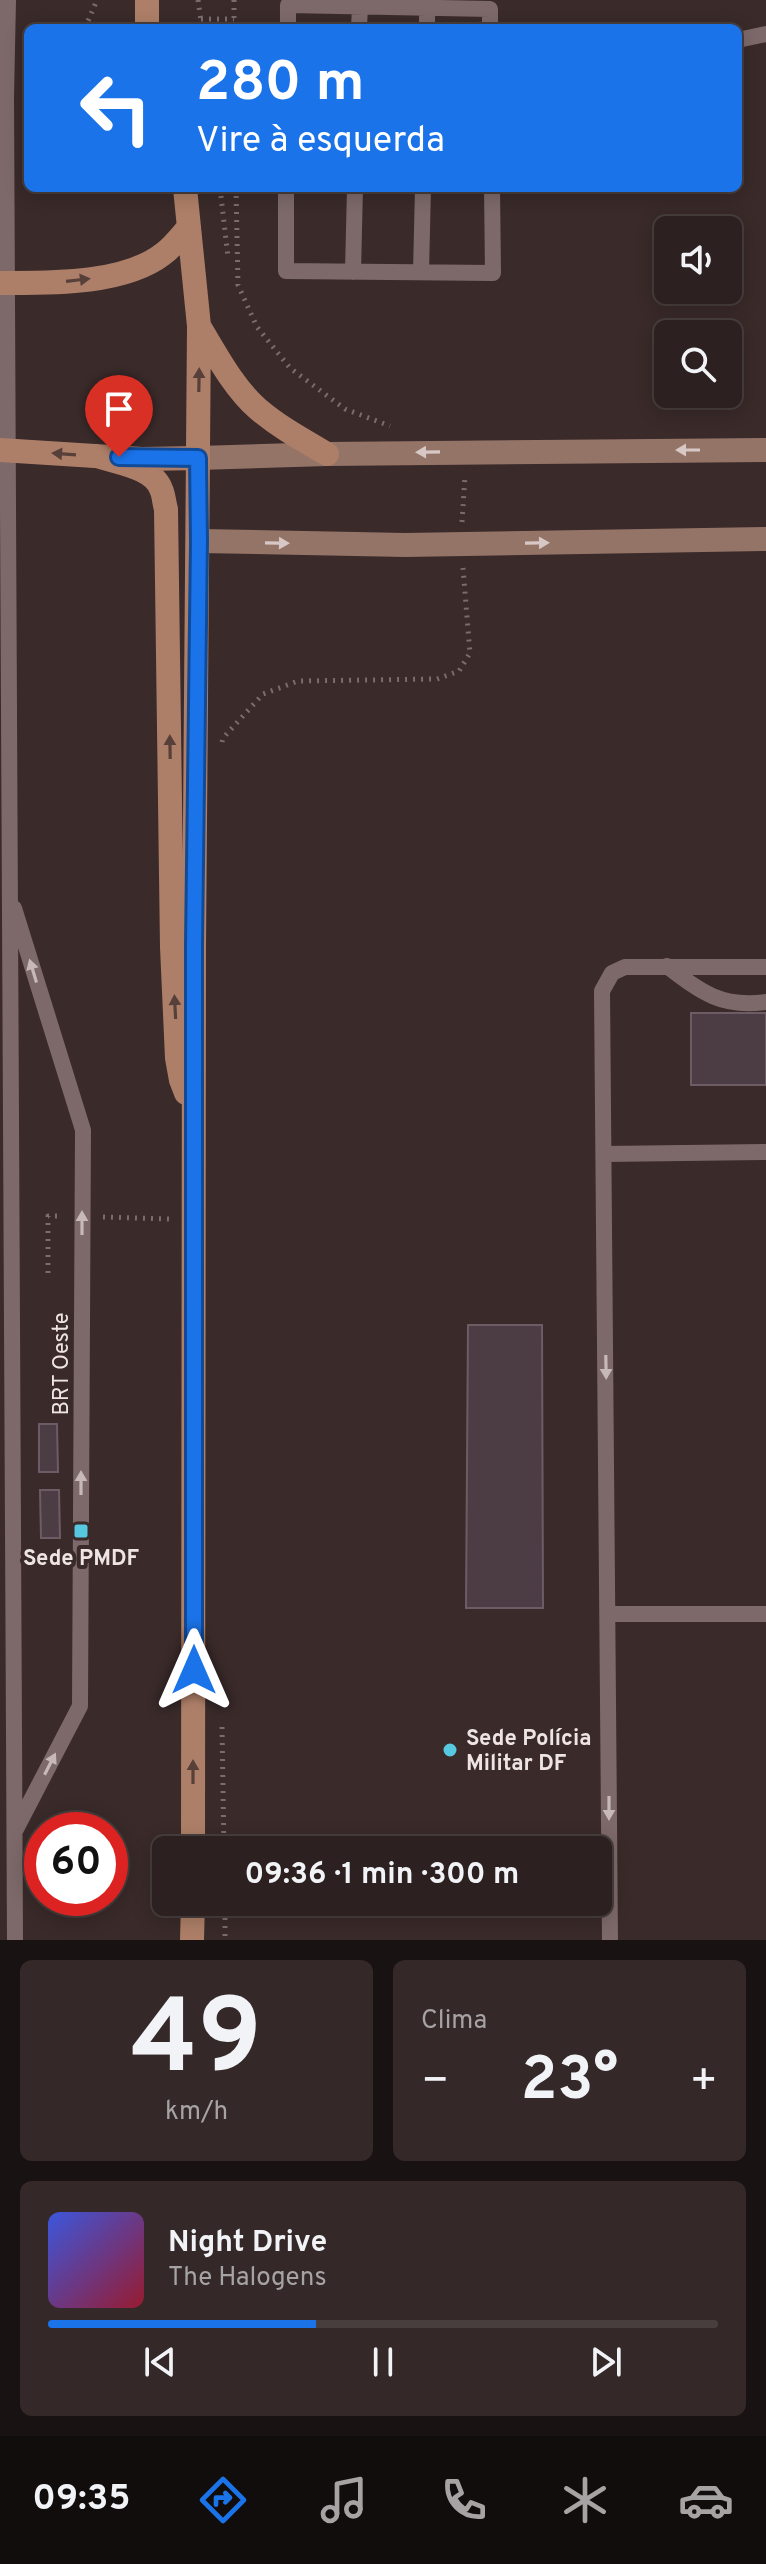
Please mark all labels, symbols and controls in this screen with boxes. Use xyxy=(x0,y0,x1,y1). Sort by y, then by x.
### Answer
text: 280 m xyxy=(196,50,364,120)
icon: left xyxy=(64,56,168,160)
text: Vire à esquerda xyxy=(196,119,445,165)
map controls xyxy=(654,216,742,408)
button: sound xyxy=(654,216,742,304)
one-way arrow xyxy=(66,273,91,286)
button: search xyxy=(654,320,742,408)
one-way arrow xyxy=(192,367,205,392)
pin xyxy=(85,375,153,457)
icon: arrive xyxy=(97,387,141,431)
one-way arrow xyxy=(675,444,700,456)
one-way arrow xyxy=(415,446,440,459)
one-way arrow xyxy=(51,447,76,460)
one-way arrow xyxy=(265,536,290,549)
one-way arrow xyxy=(525,536,550,549)
one-way arrow xyxy=(163,734,176,759)
one-way arrow xyxy=(26,958,39,982)
one-way arrow xyxy=(168,994,181,1019)
one-way arrow xyxy=(76,1210,89,1235)
street label: BRT Oeste xyxy=(49,1312,76,1416)
one-way arrow xyxy=(600,1355,612,1380)
one-way arrow xyxy=(75,1470,87,1495)
marker: Sede PMDF xyxy=(72,1522,90,1540)
place label: Sede PMDF xyxy=(23,1546,139,1573)
position arrow xyxy=(152,1628,236,1712)
place label: Sede Polícia Militar DF xyxy=(466,1726,591,1778)
marker: Sede Polícia Militar DF xyxy=(441,1741,459,1759)
one-way arrow xyxy=(42,1753,56,1775)
one-way arrow xyxy=(187,1759,199,1784)
one-way arrow xyxy=(603,1796,615,1821)
speed limit sign: 60 xyxy=(24,1812,128,1916)
text: 09:36 · 1 min · 300 m xyxy=(245,1857,519,1894)
text: 49 xyxy=(131,1978,262,2110)
text: Clima xyxy=(421,2005,487,2038)
text: 23° xyxy=(521,2045,618,2121)
text: − xyxy=(421,2055,449,2111)
text: + xyxy=(690,2055,718,2111)
text: km/h xyxy=(165,2096,228,2129)
text: Night Drive xyxy=(168,2225,327,2262)
text: The Halogens xyxy=(168,2262,327,2295)
icon: previous xyxy=(138,2340,182,2384)
icon: pause xyxy=(361,2340,405,2384)
icon: next xyxy=(584,2340,628,2384)
icon: directions xyxy=(195,2472,251,2528)
icon: music xyxy=(316,2472,372,2528)
icon: phone xyxy=(436,2472,492,2528)
icon: climate xyxy=(557,2472,613,2528)
icon: car xyxy=(678,2472,734,2528)
text: 09:35 xyxy=(32,2477,130,2523)

